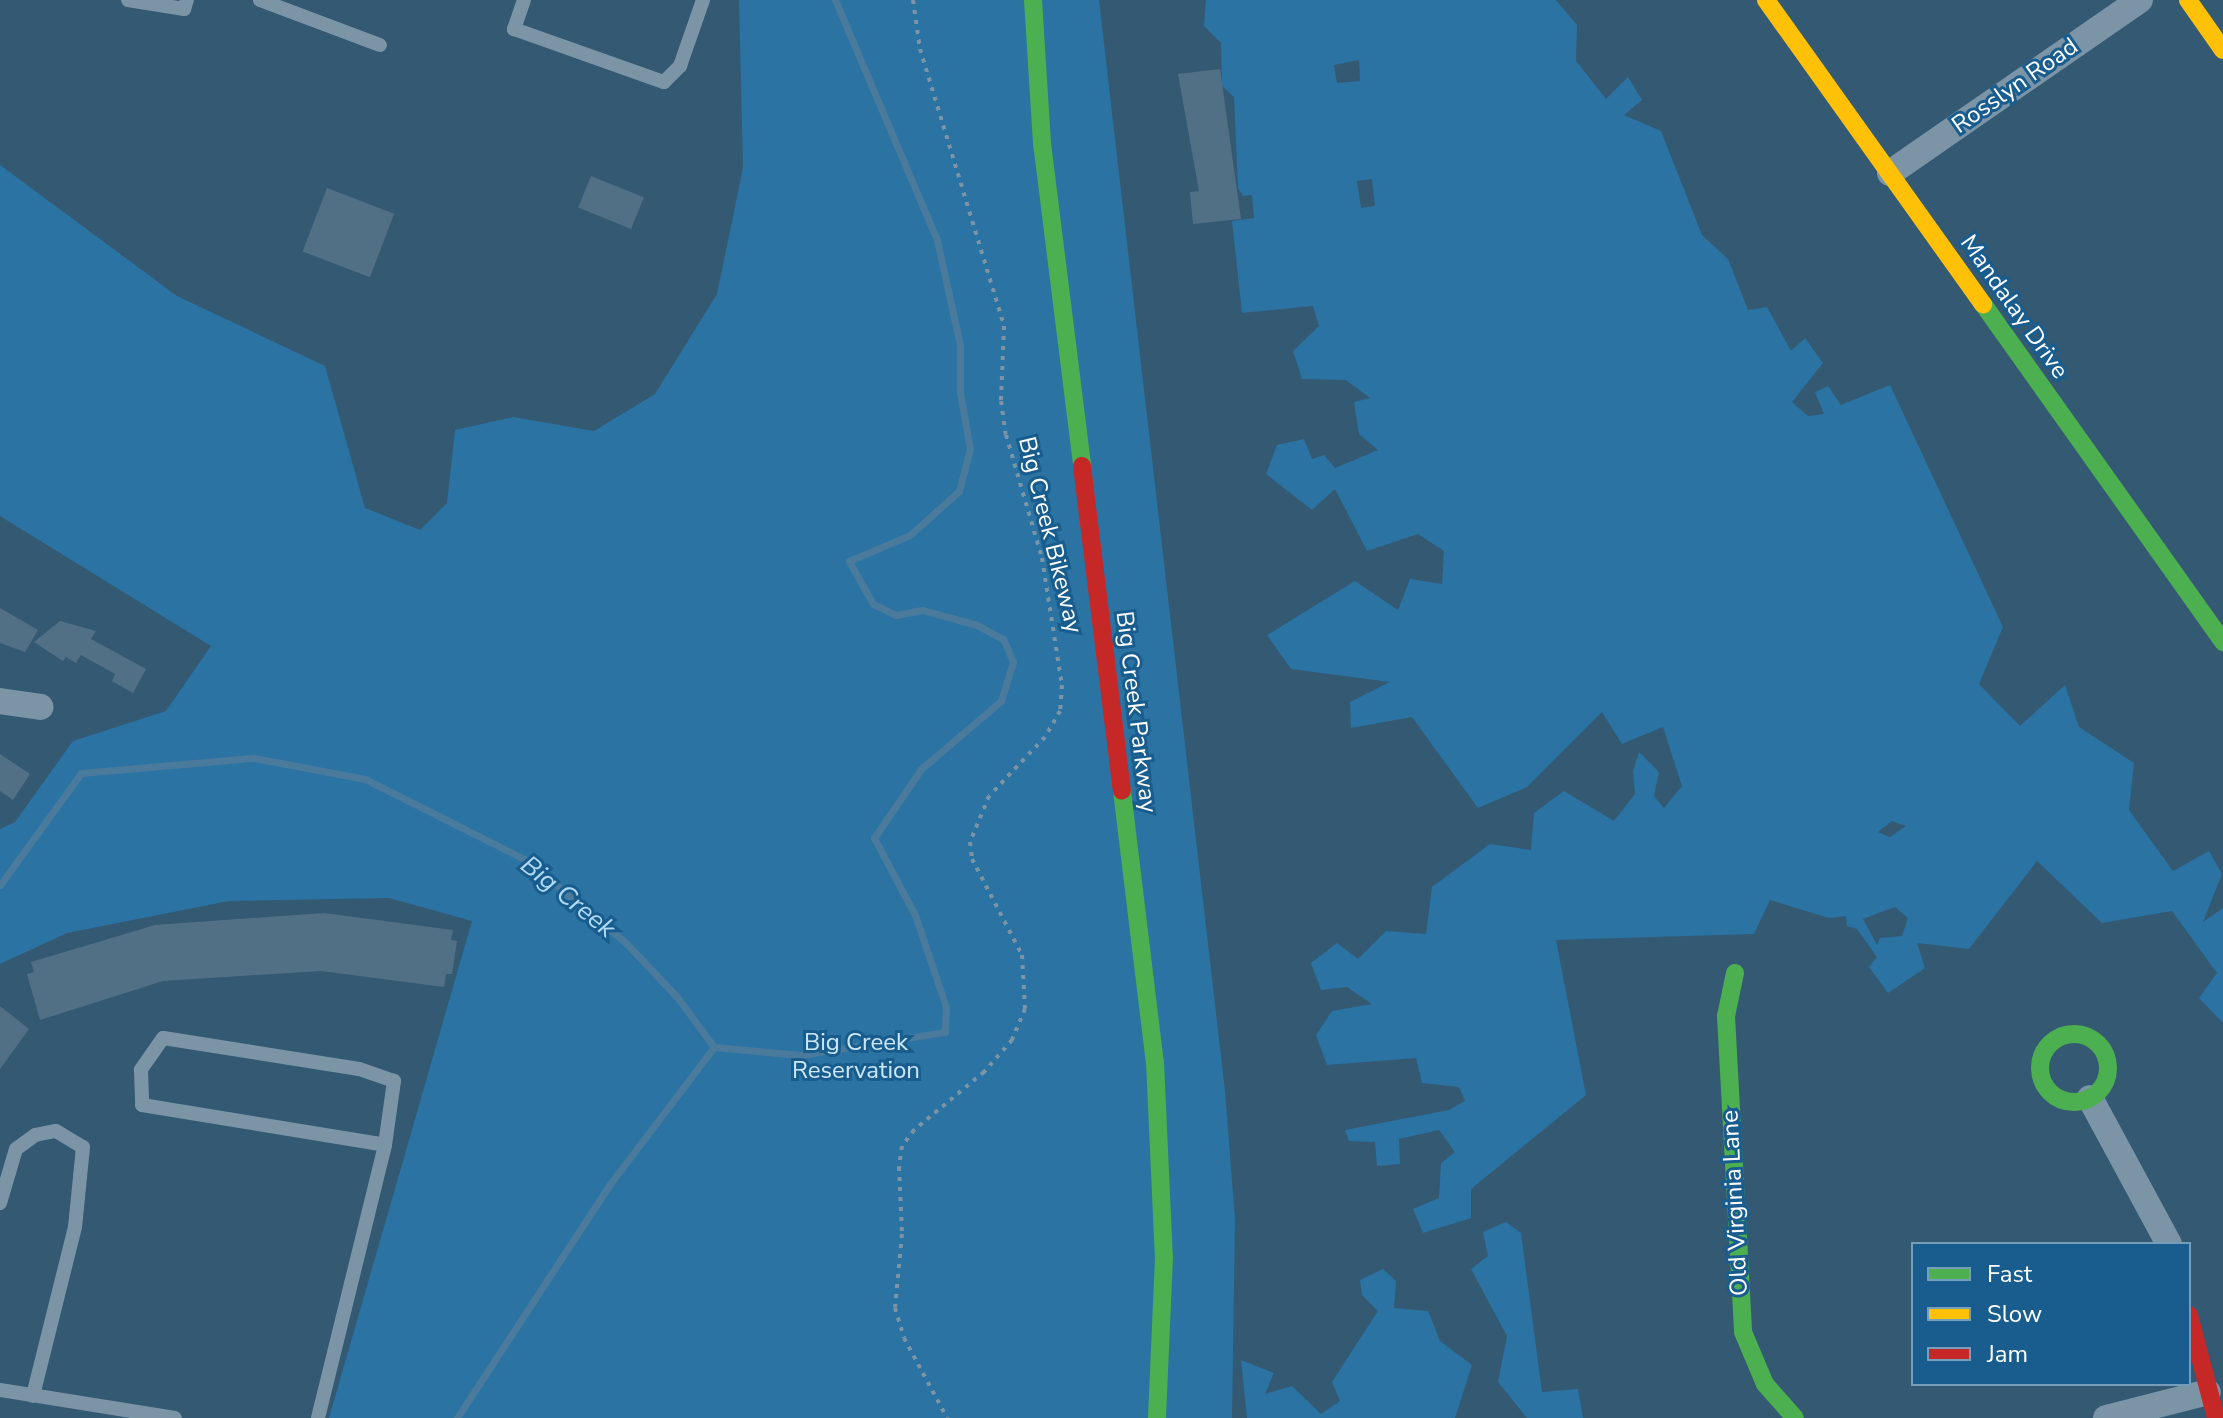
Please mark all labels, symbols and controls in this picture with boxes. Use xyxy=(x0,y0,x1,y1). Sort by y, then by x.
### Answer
street label: Rosslyn Road xyxy=(1947,32,2083,140)
street label: Mandalay Drive xyxy=(1954,230,2074,384)
street label: Big Creek Bikeway xyxy=(1012,434,1088,636)
street label: Big Creek Parkway xyxy=(1109,610,1163,814)
water label: Big Creek xyxy=(514,849,622,945)
park label: Big Creek Reservation xyxy=(792,1029,920,1085)
street label: Old Virginia Lane xyxy=(1716,1109,1754,1297)
legend xyxy=(1911,1242,2191,1386)
text: Fast xyxy=(1987,1258,2032,1290)
text: Slow xyxy=(1987,1298,2042,1330)
text: Jam xyxy=(1987,1338,2028,1370)

